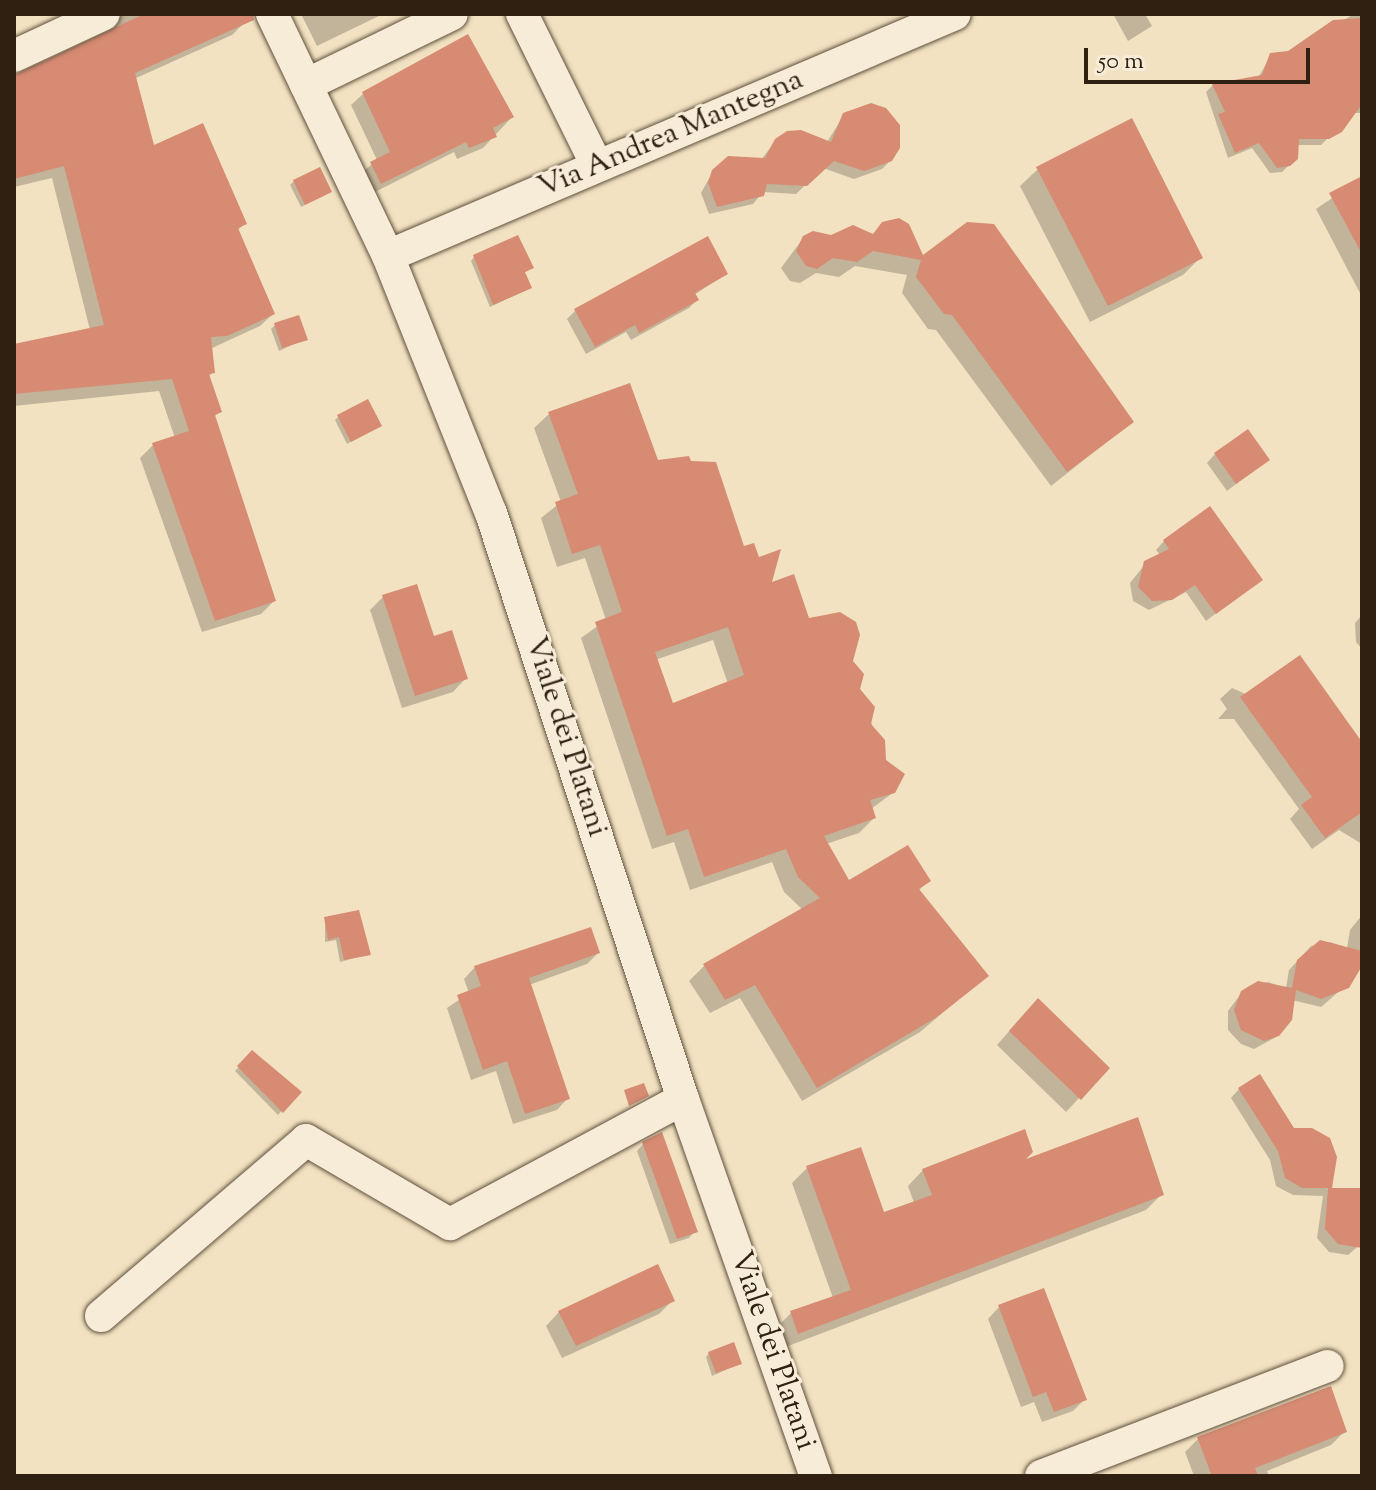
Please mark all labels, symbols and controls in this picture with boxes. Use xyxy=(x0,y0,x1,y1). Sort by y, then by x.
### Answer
scale bar xyxy=(1088,32,1314,82)
text: 50 m xyxy=(1098,45,1144,79)
street label: Via Andrea Mantegna xyxy=(533,63,809,207)
street label: Viale dei Platani xyxy=(516,633,614,841)
street label: Viale dei Platani xyxy=(721,1247,823,1455)

